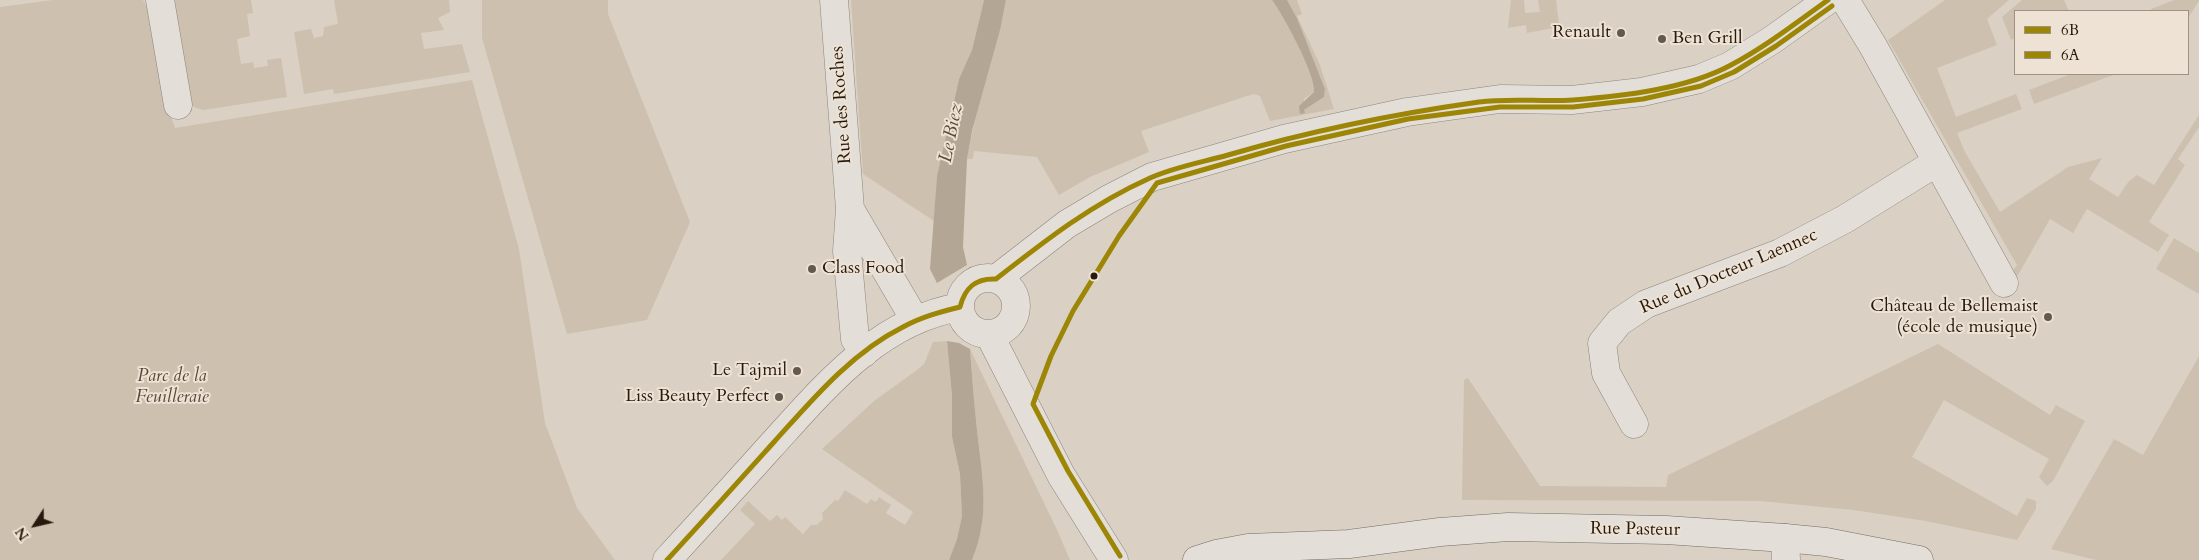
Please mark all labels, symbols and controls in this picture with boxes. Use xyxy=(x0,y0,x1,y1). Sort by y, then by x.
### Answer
legend xyxy=(2014,10,2189,75)
text: 6B xyxy=(2061,20,2079,40)
place label: Renault xyxy=(1552,22,1611,44)
marker: Renault xyxy=(1615,27,1627,39)
place label: Ben Grill xyxy=(1672,28,1743,50)
marker: Ben Grill xyxy=(1656,33,1668,45)
street label: Rue des Roches xyxy=(827,45,857,165)
text: 6A xyxy=(2061,45,2079,65)
water label: Le Biez xyxy=(935,101,969,165)
street label: Rue du Docteur Laennec xyxy=(1637,225,1821,319)
place label: Class Food xyxy=(822,258,904,280)
marker: Class Food xyxy=(806,263,818,275)
unlabelled marker xyxy=(1089,271,1099,281)
place label: Château de Bellemaist (école de musique) xyxy=(1870,296,2038,338)
marker: Château de Bellemaist (école de musique) xyxy=(2042,311,2054,323)
place label: Le Tajmil xyxy=(712,360,787,382)
marker: Le Tajmil xyxy=(791,365,803,377)
park label: Parc de la Feuilleraie xyxy=(135,366,209,408)
place label: Liss Beauty Perfect xyxy=(625,386,769,408)
marker: Liss Beauty Perfect xyxy=(773,391,785,403)
north arrow xyxy=(10,500,60,550)
street label: Rue Pasteur xyxy=(1590,518,1680,542)
text: N xyxy=(11,523,34,544)

